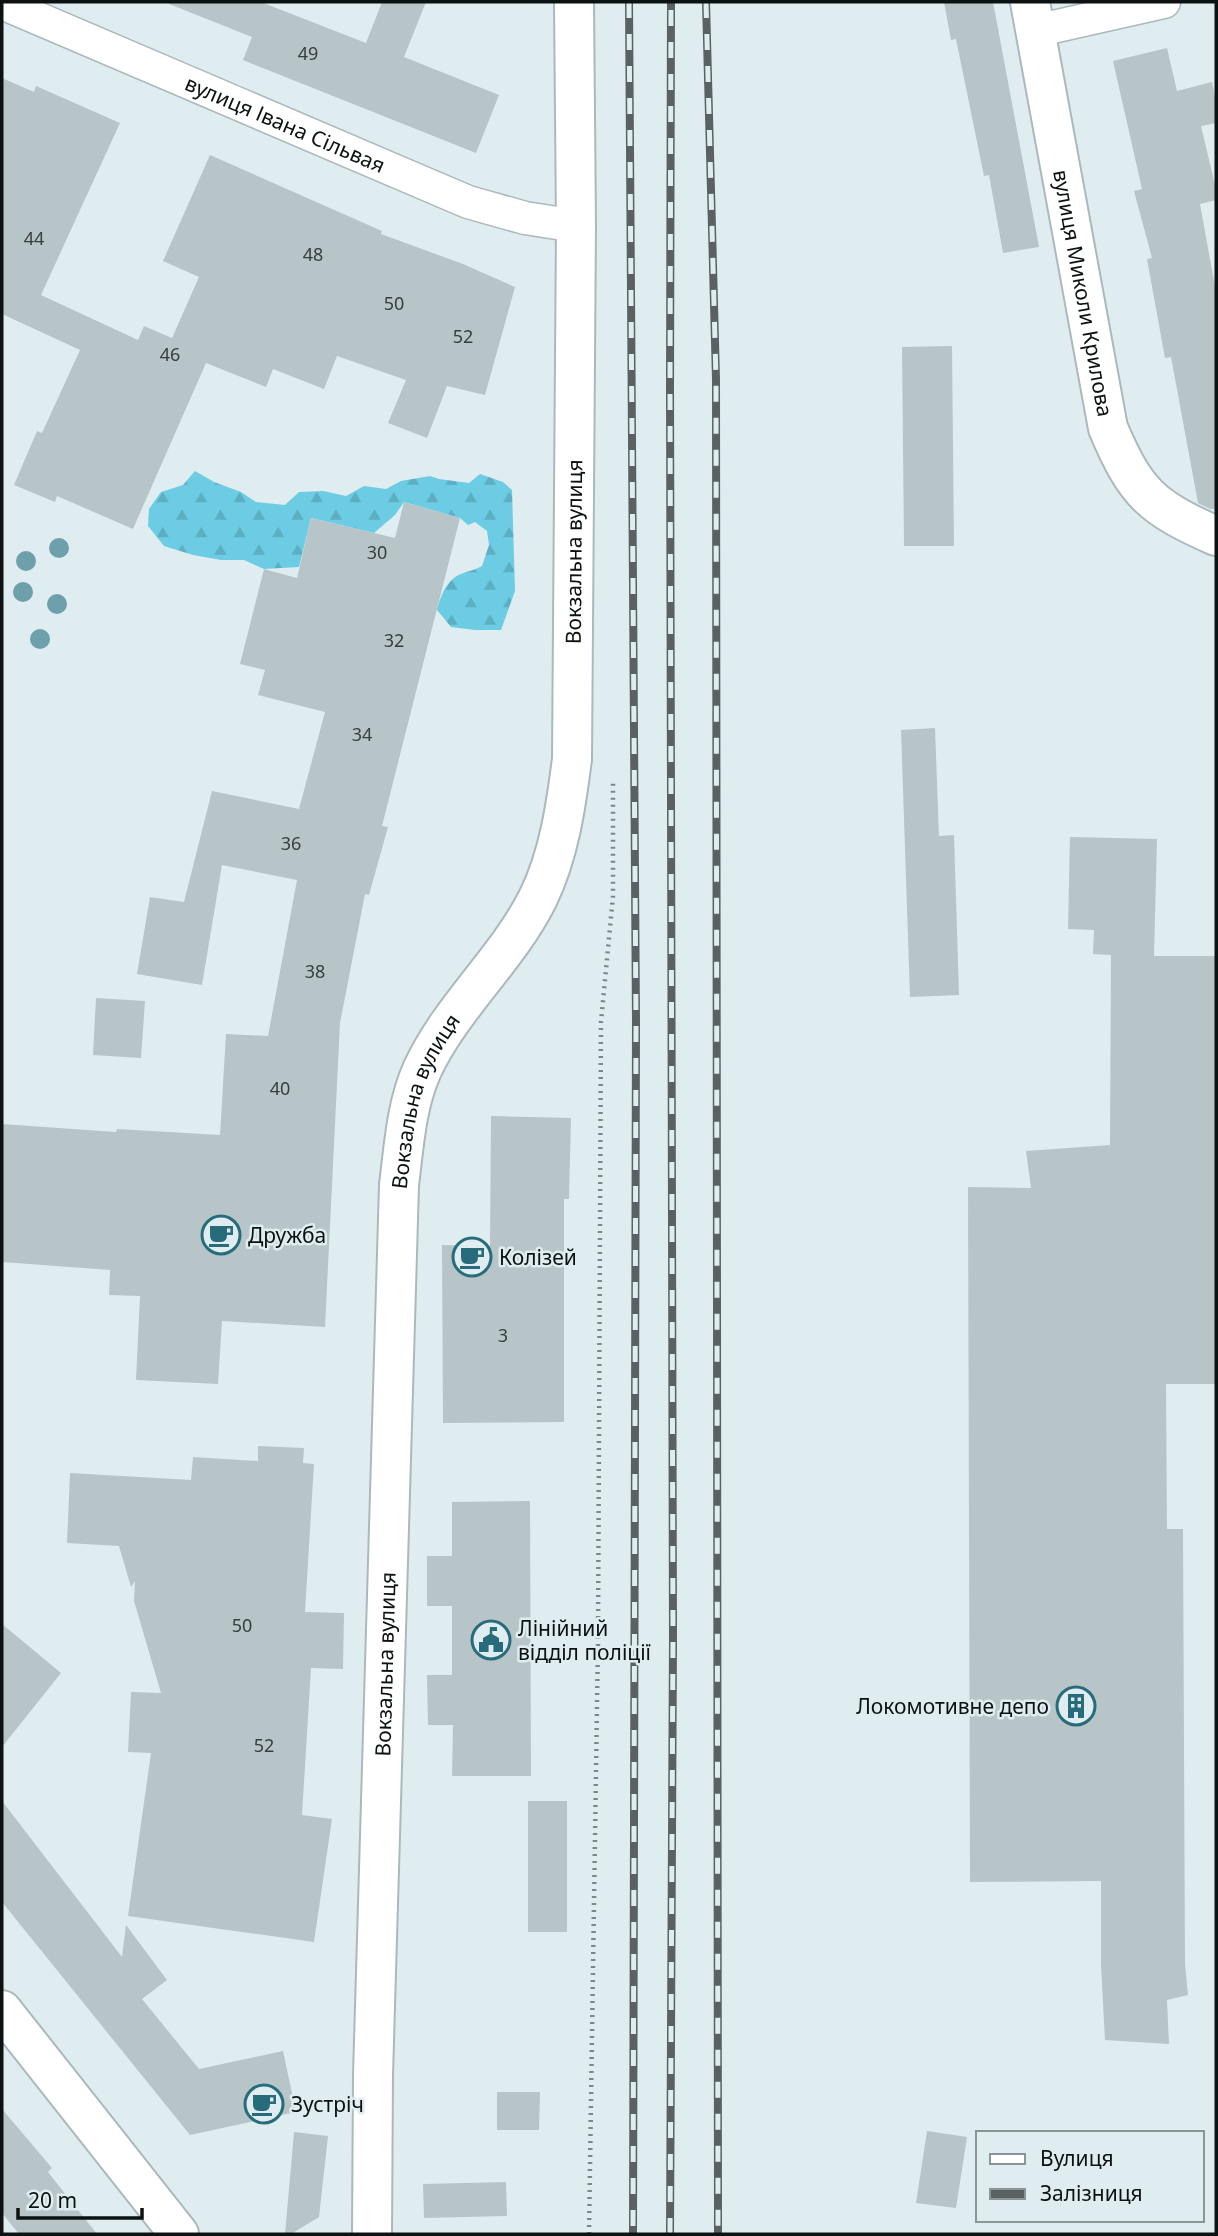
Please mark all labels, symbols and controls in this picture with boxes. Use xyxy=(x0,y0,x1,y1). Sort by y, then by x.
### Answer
house number: 49 xyxy=(298,41,318,65)
street label: вулиця Івана Сільвая xyxy=(181,69,390,179)
street label: вулиця Миколи Крилова xyxy=(1047,167,1120,419)
house number: 44 xyxy=(24,226,44,250)
house number: 48 xyxy=(303,242,323,266)
house number: 50 xyxy=(384,291,404,315)
house number: 52 xyxy=(453,324,473,348)
house number: 46 xyxy=(160,342,180,366)
street label: Вокзальна вулиця xyxy=(559,459,588,644)
house number: 30 xyxy=(367,540,387,564)
house number: 32 xyxy=(384,628,404,652)
house number: 34 xyxy=(352,722,372,746)
house number: 36 xyxy=(281,831,301,855)
house number: 38 xyxy=(305,959,325,983)
street label: Вокзальна вулиця xyxy=(385,1008,466,1190)
house number: 40 xyxy=(270,1076,290,1100)
cafe icon: Дружба xyxy=(200,1214,242,1256)
place label: Дружба xyxy=(248,1221,326,1249)
cafe icon: Колізей xyxy=(451,1236,493,1278)
place label: Колізей xyxy=(499,1243,577,1271)
house number: 3 xyxy=(498,1323,508,1347)
street label: Вокзальна вулиця xyxy=(368,1571,402,1757)
house number: 50 xyxy=(232,1613,252,1637)
place label: Лінійний відділ поліції xyxy=(518,1614,651,1666)
public building icon: Лінійний відділ поліції xyxy=(470,1619,512,1661)
building icon: Локомотивне депо xyxy=(1055,1685,1097,1727)
place label: Локомотивне депо xyxy=(856,1692,1049,1720)
house number: 52 xyxy=(254,1733,274,1757)
cafe icon: Зустріч xyxy=(243,2083,285,2125)
place label: Зустріч xyxy=(291,2090,364,2118)
legend xyxy=(976,2131,1204,2222)
text: Вулиця xyxy=(1040,2144,1114,2172)
scale bar xyxy=(18,2176,142,2220)
text: Залізниця xyxy=(1040,2179,1143,2207)
text: 20 m xyxy=(28,2186,77,2214)

